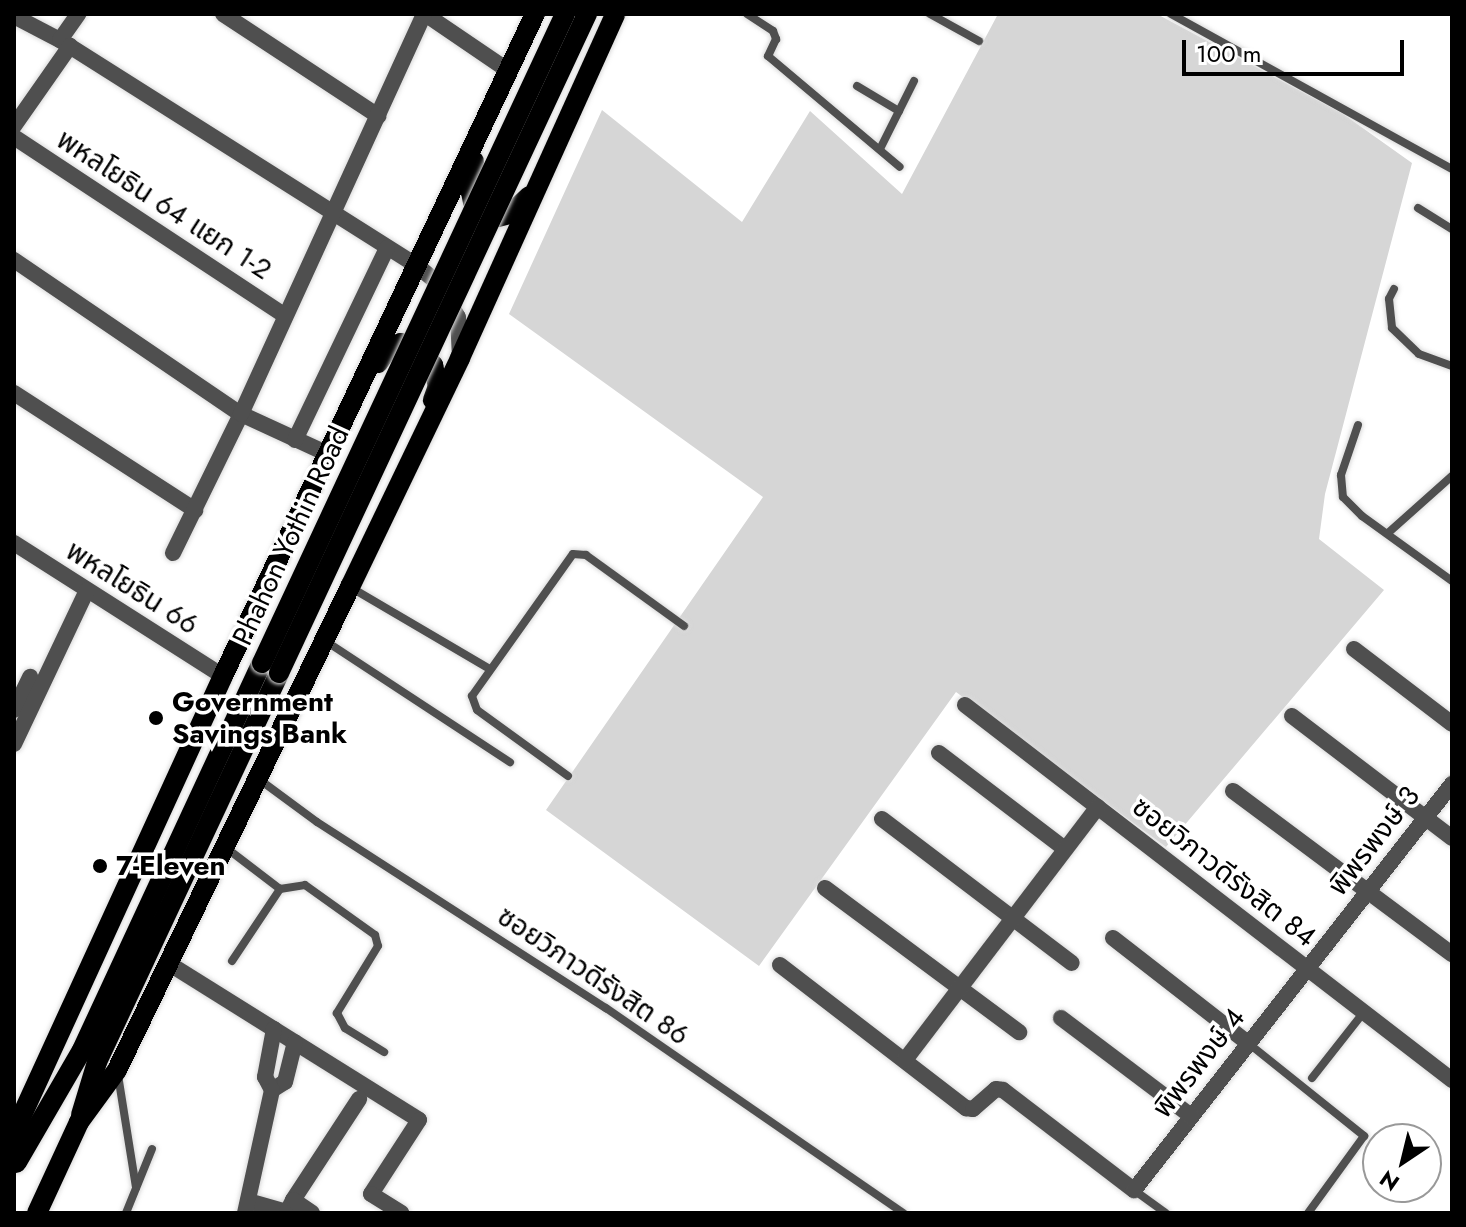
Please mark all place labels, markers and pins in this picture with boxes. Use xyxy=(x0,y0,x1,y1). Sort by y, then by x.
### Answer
place label: Government Savings Bank xyxy=(172,685,347,751)
marker: Government Savings Bank xyxy=(147,709,165,727)
place label: 7-Eleven xyxy=(116,849,226,883)
marker: 7-Eleven xyxy=(91,857,109,875)

